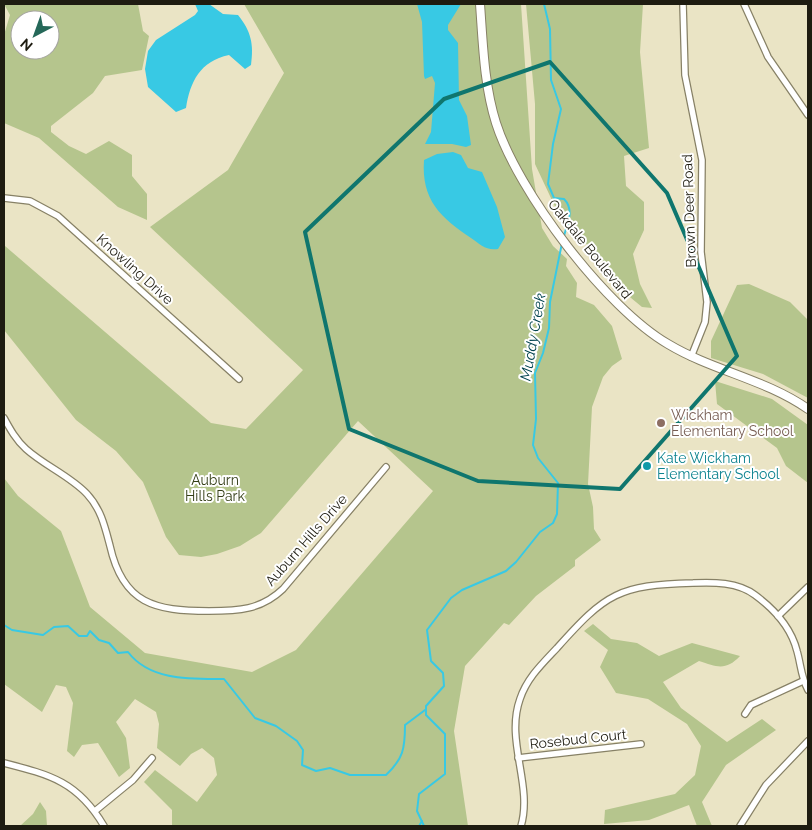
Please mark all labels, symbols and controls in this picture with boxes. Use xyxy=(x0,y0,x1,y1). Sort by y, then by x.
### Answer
north arrow xyxy=(10,10,60,60)
text: N xyxy=(17,35,36,54)
street label: Brown Deer Road xyxy=(679,154,699,268)
street label: Oakdale Boulevard xyxy=(545,196,635,302)
street label: Knowling Drive xyxy=(93,231,177,307)
water label: Muddy Creek xyxy=(516,292,550,382)
place label: Wickham Elementary School xyxy=(671,407,794,439)
marker: Wickham Elementary School xyxy=(655,417,667,429)
place label: Kate Wickham Elementary School xyxy=(657,450,780,482)
marker: Kate Wickham Elementary School xyxy=(641,460,653,472)
park label: Auburn Hills Park xyxy=(185,472,246,504)
street label: Auburn Hills Drive xyxy=(262,491,350,589)
street label: Rosebud Court xyxy=(529,726,628,752)

